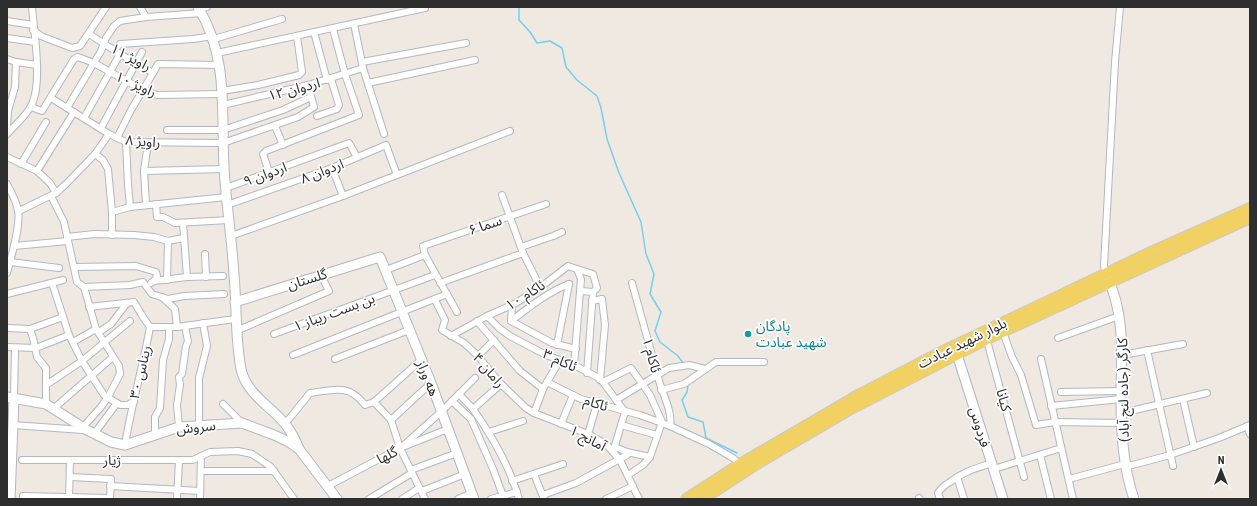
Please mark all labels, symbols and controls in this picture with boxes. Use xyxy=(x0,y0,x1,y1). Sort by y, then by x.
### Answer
street label: راویژ ۱۱ xyxy=(108,40,154,75)
street label: راویژ ۱۰ xyxy=(113,68,159,101)
street label: اردوان ۱۲ xyxy=(266,74,322,105)
street label: راویژ ۸ xyxy=(125,131,161,152)
street label: اردوان ۸ xyxy=(298,155,346,187)
street label: اردوان ۹ xyxy=(241,159,289,190)
street label: سما ۶ xyxy=(466,212,504,238)
street label: گلستان xyxy=(285,265,329,294)
street label: ئاکام ۱۰ xyxy=(502,277,550,316)
street label: بن بست ریباز ۱ xyxy=(291,290,377,335)
street label: بلوار شهید عبادت xyxy=(915,315,1010,372)
place label: پادگان شهید عبادت xyxy=(756,318,826,351)
marker: پادگان شهید عبادت xyxy=(743,329,753,339)
street label: ئاکام ۱ xyxy=(637,336,664,375)
street label: کارگر (جاده لنج آباد) xyxy=(1114,337,1135,442)
street label: ریناس ۳۰ xyxy=(126,344,155,400)
street label: ئاکام ۳ xyxy=(539,345,580,377)
street label: رامان ۴ xyxy=(469,350,508,391)
street label: هه وراز xyxy=(412,357,442,399)
street label: کیانا xyxy=(993,387,1015,413)
street label: ئاکام xyxy=(581,392,610,417)
street label: فردوس xyxy=(965,405,994,449)
street label: سروش xyxy=(175,417,217,438)
street label: آمانج ۱ xyxy=(566,422,610,457)
street label: گلها xyxy=(374,443,401,468)
north arrow xyxy=(1201,450,1241,490)
street label: ژیار xyxy=(102,452,121,469)
text: N xyxy=(1218,454,1225,467)

